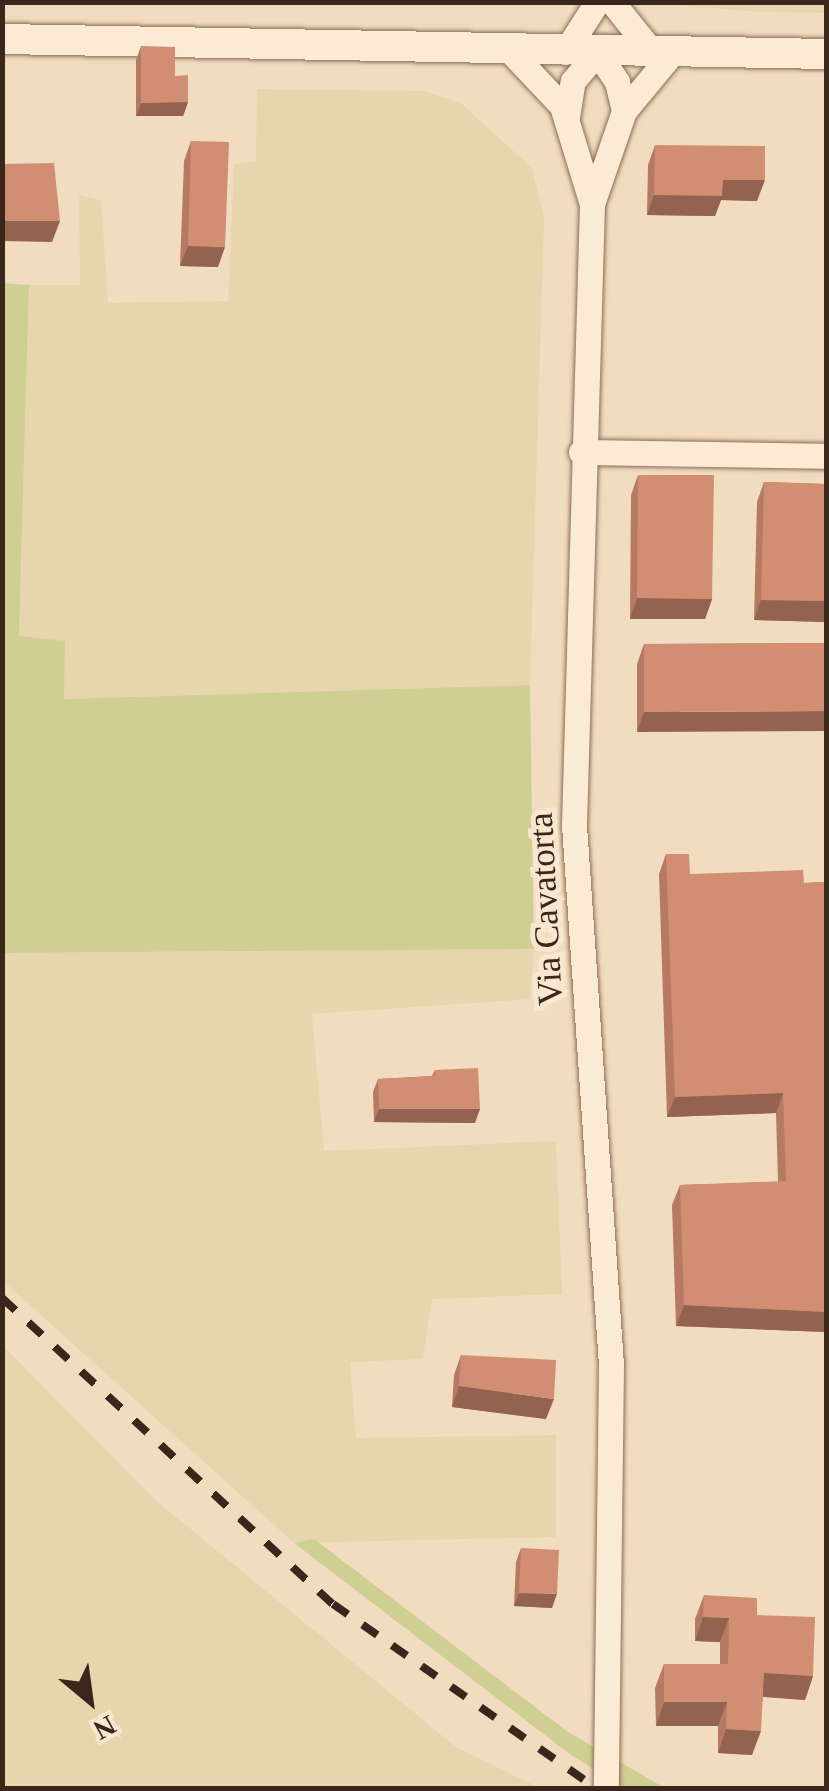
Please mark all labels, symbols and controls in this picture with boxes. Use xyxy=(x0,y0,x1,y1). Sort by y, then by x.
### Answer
street label: Via Cavatorta xyxy=(520,811,572,1007)
north arrow xyxy=(40,1651,140,1751)
text: N xyxy=(88,1709,121,1746)

